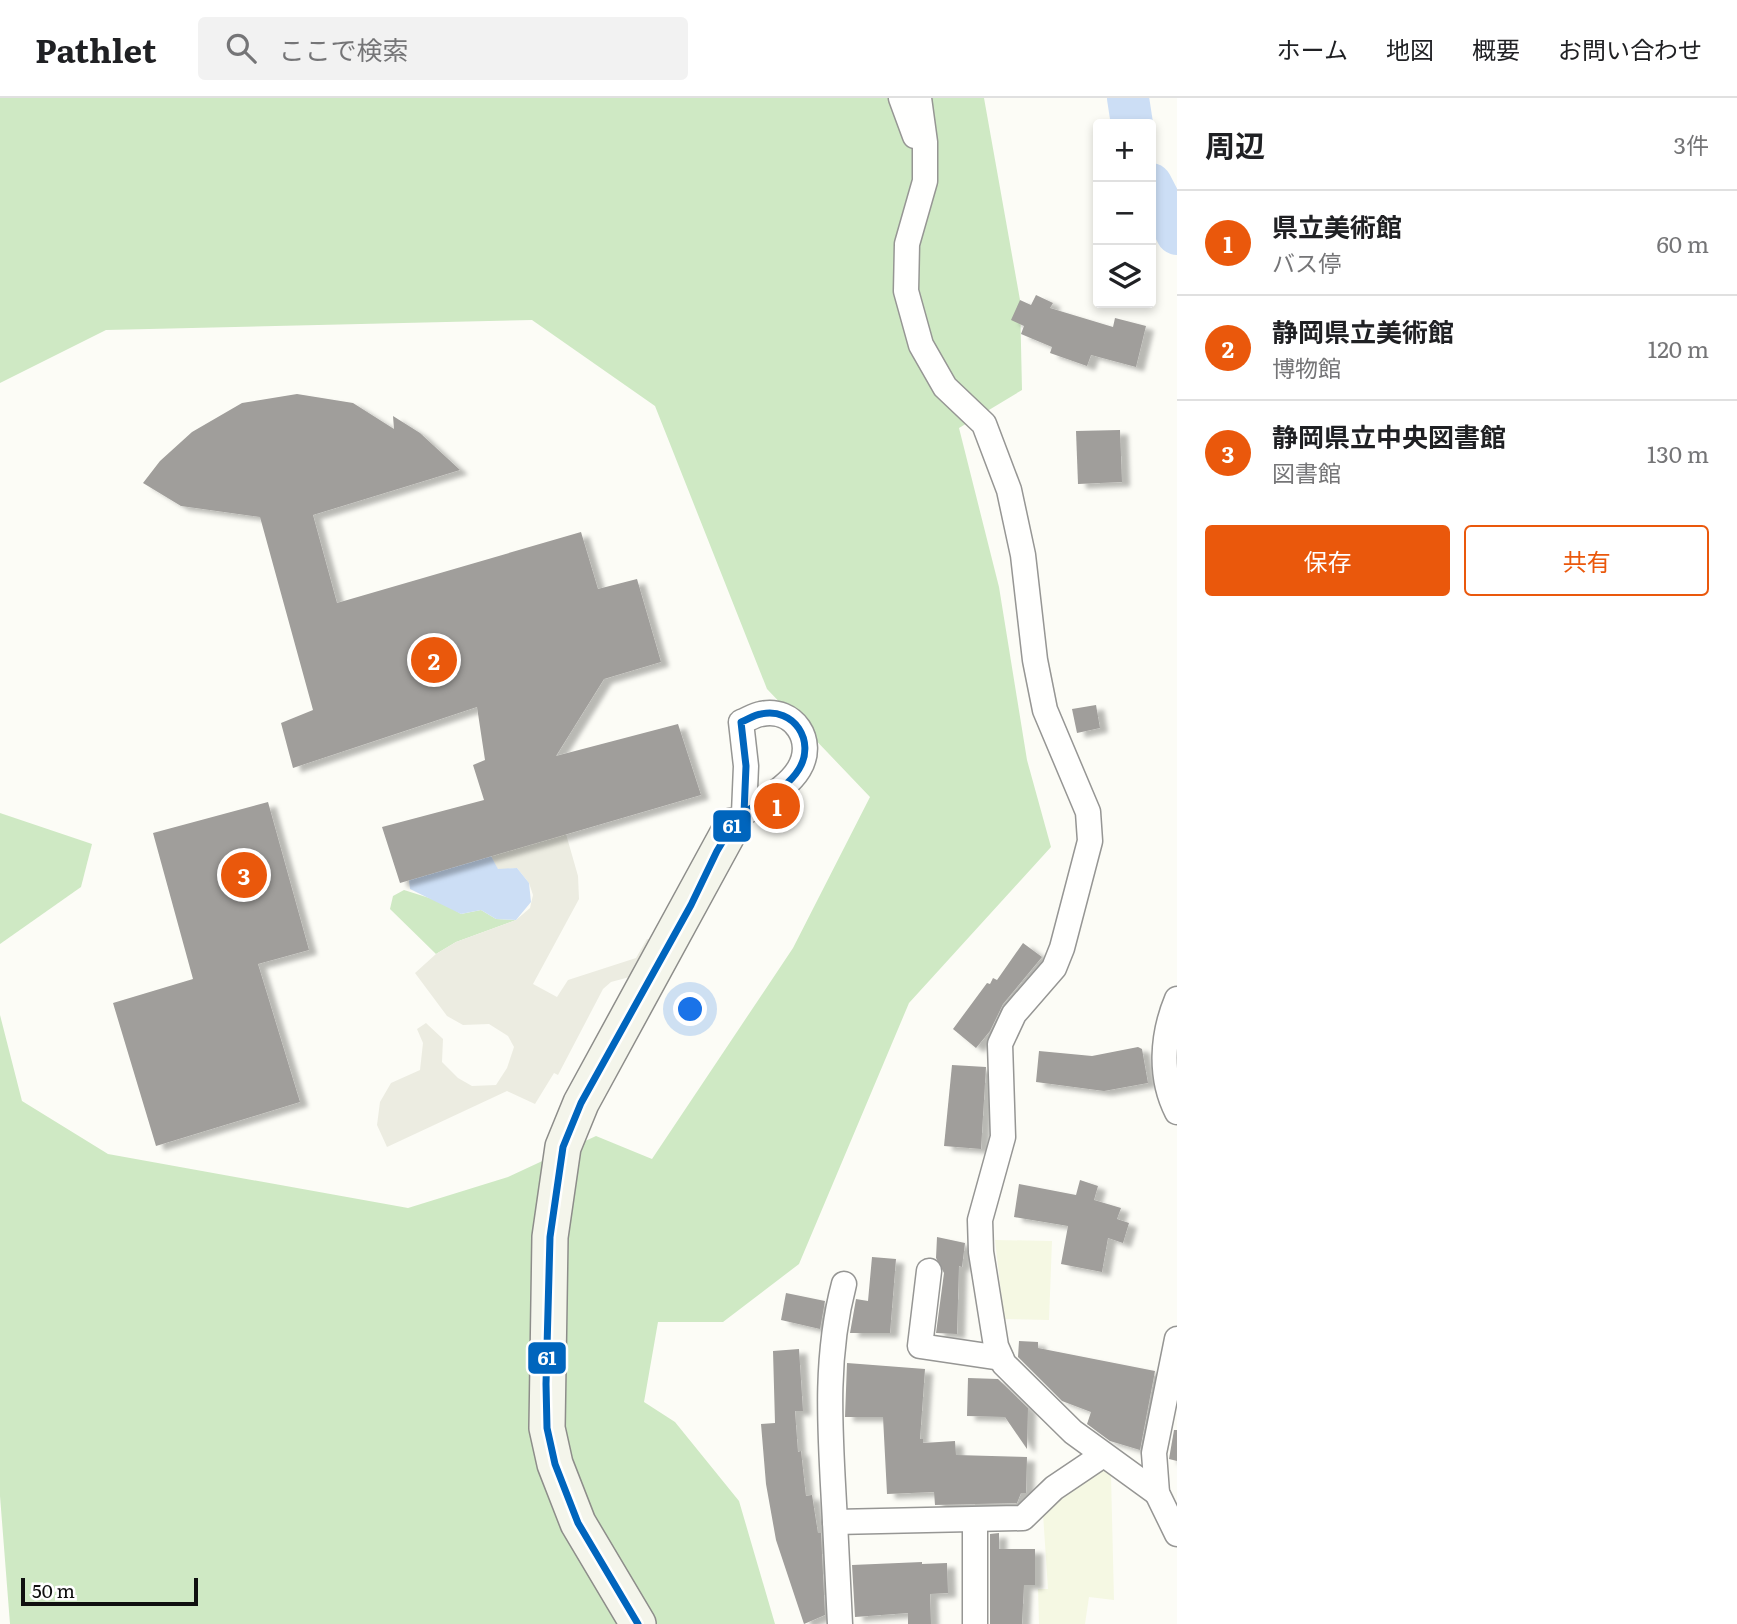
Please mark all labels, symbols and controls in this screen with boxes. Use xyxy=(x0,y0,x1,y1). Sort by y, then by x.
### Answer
search box xyxy=(198,17,688,80)
text: Pathlet xyxy=(35,24,156,73)
icon: search xyxy=(222,29,260,67)
text: ここで検索 xyxy=(278,29,408,68)
text: ホーム xyxy=(1277,31,1348,66)
text: 地図 xyxy=(1386,31,1434,66)
text: 概要 xyxy=(1472,31,1520,66)
text: お問い合わせ xyxy=(1558,31,1702,66)
map controls xyxy=(1093,119,1156,308)
button: + xyxy=(1093,119,1156,182)
text: 周辺 xyxy=(1205,122,1265,166)
text: 3件 xyxy=(1674,127,1709,161)
button: − xyxy=(1093,182,1156,245)
text: 県立美術館 xyxy=(1272,206,1402,245)
text: 1 xyxy=(1223,226,1233,260)
text: 60 m xyxy=(1656,226,1709,260)
button: layers xyxy=(1093,245,1156,308)
text: バス停 xyxy=(1272,245,1341,279)
text: 静岡県立美術館 xyxy=(1272,311,1454,350)
text: 2 xyxy=(1222,331,1234,365)
text: 120 m xyxy=(1648,331,1709,365)
text: 博物館 xyxy=(1272,350,1341,384)
text: 静岡県立中央図書館 xyxy=(1272,416,1506,455)
text: 3 xyxy=(1222,436,1234,470)
text: 130 m xyxy=(1647,436,1709,470)
text: 図書館 xyxy=(1272,455,1341,489)
button: 保存 xyxy=(1205,525,1450,596)
button: 共有 xyxy=(1464,525,1709,596)
pin: 2 xyxy=(411,634,457,686)
pin: 1 xyxy=(754,780,800,832)
line badge: 61 xyxy=(712,809,752,843)
text: 61 xyxy=(723,811,742,839)
pin: 3 xyxy=(221,849,267,901)
your location xyxy=(673,992,707,1026)
line badge: 61 xyxy=(527,1341,567,1375)
text: 61 xyxy=(538,1343,557,1371)
scale bar xyxy=(21,1575,198,1607)
text: 50 m xyxy=(32,1576,75,1604)

